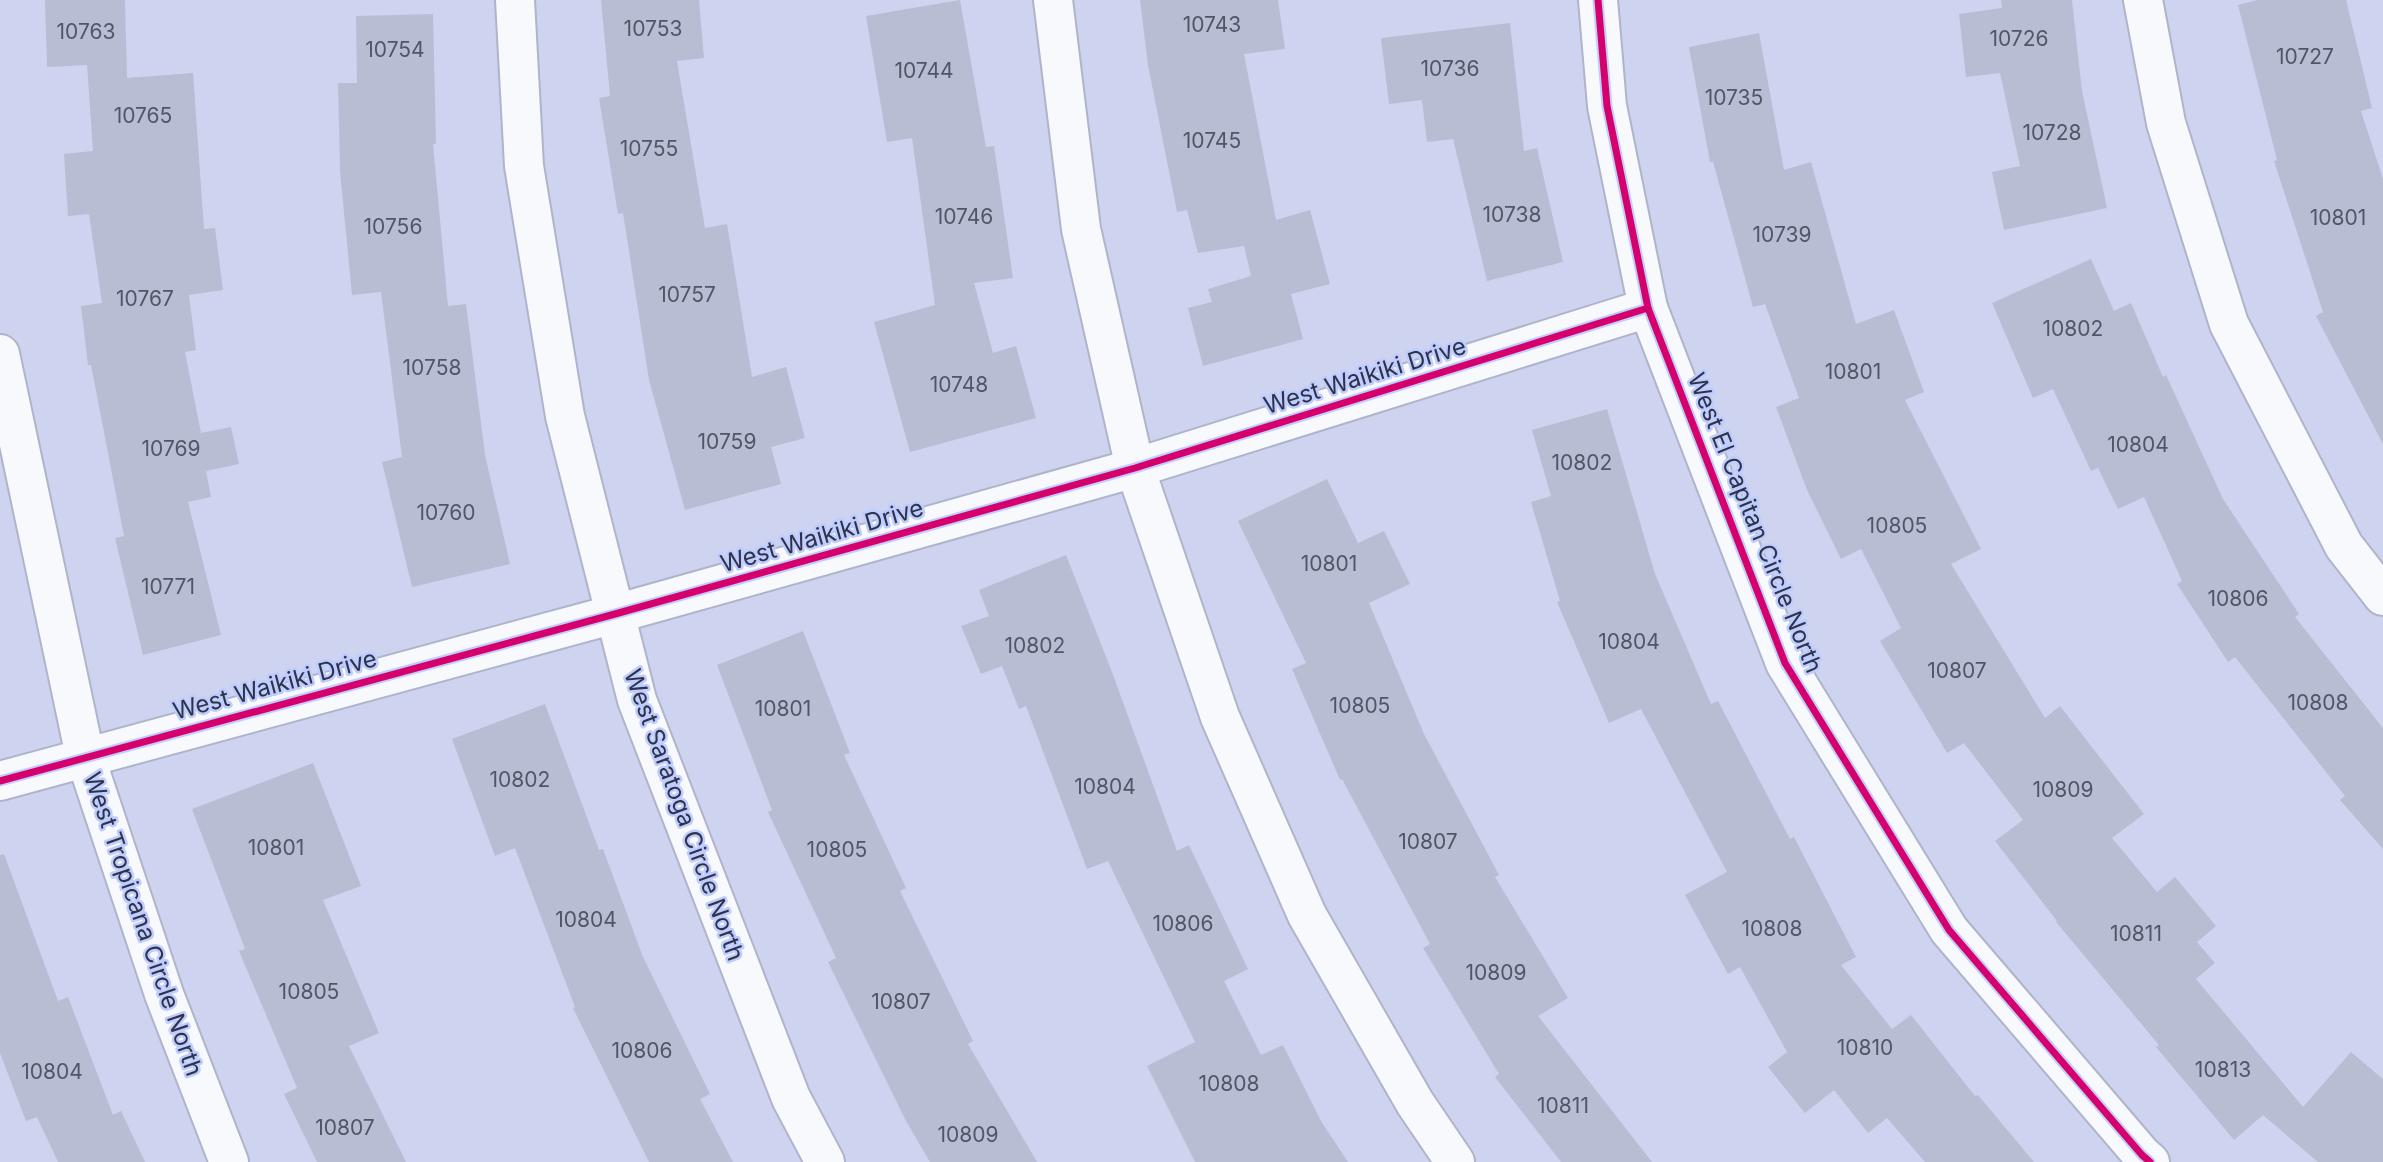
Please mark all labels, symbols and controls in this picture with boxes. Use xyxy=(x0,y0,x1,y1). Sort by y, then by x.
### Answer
house number: 10743 xyxy=(1183,12,1241,37)
house number: 10753 xyxy=(624,16,682,41)
house number: 10763 xyxy=(57,19,115,44)
house number: 10726 xyxy=(1989,26,2049,51)
house number: 10754 xyxy=(365,37,425,62)
house number: 10727 xyxy=(2276,44,2334,69)
house number: 10736 xyxy=(1421,56,1479,81)
house number: 10744 xyxy=(894,58,954,83)
house number: 10735 xyxy=(1705,85,1763,110)
house number: 10765 xyxy=(114,103,172,128)
house number: 10728 xyxy=(2022,120,2082,145)
house number: 10745 xyxy=(1183,128,1241,153)
house number: 10755 xyxy=(620,136,678,161)
house number: 10738 xyxy=(1483,202,1541,227)
house number: 10746 xyxy=(935,204,993,229)
house number: 10801 xyxy=(2310,205,2366,230)
house number: 10756 xyxy=(364,214,422,239)
house number: 10739 xyxy=(1753,222,1811,247)
house number: 10757 xyxy=(658,282,716,307)
house number: 10767 xyxy=(116,286,174,311)
house number: 10802 xyxy=(2043,316,2103,341)
street label: West Waikiki Drive xyxy=(1260,331,1469,420)
house number: 10758 xyxy=(403,355,461,380)
house number: 10801 xyxy=(1825,359,1881,384)
street label: West El Capitan Circle North xyxy=(1682,369,1829,677)
house number: 10748 xyxy=(930,372,988,397)
house number: 10759 xyxy=(698,429,756,454)
house number: 10804 xyxy=(2107,432,2169,457)
house number: 10769 xyxy=(142,436,200,461)
house number: 10802 xyxy=(1552,450,1612,475)
street label: West Waikiki Drive xyxy=(717,493,927,578)
house number: 10760 xyxy=(416,500,476,525)
house number: 10805 xyxy=(1867,513,1927,538)
house number: 10801 xyxy=(1301,551,1357,576)
house number: 10771 xyxy=(141,574,195,599)
house number: 10806 xyxy=(2207,586,2269,611)
house number: 10804 xyxy=(1598,629,1660,654)
house number: 10802 xyxy=(1005,633,1065,658)
street label: West Waikiki Drive xyxy=(170,643,380,726)
house number: 10807 xyxy=(1927,658,1987,683)
street label: West Saratoga Circle North xyxy=(618,665,751,965)
house number: 10808 xyxy=(2287,690,2349,715)
house number: 10805 xyxy=(1330,693,1390,718)
house number: 10801 xyxy=(755,696,811,721)
house number: 10802 xyxy=(490,767,550,792)
street label: West Tropicana Circle North xyxy=(78,768,209,1080)
house number: 10804 xyxy=(1074,774,1136,799)
house number: 10809 xyxy=(2032,777,2094,802)
house number: 10807 xyxy=(1398,829,1458,854)
house number: 10801 xyxy=(248,835,304,860)
house number: 10805 xyxy=(807,837,867,862)
house number: 10804 xyxy=(555,907,617,932)
house number: 10806 xyxy=(1152,911,1214,936)
house number: 10808 xyxy=(1741,916,1803,941)
house number: 10811 xyxy=(2110,921,2162,946)
house number: 10809 xyxy=(1465,960,1527,985)
house number: 10805 xyxy=(279,979,339,1004)
house number: 10807 xyxy=(871,989,931,1014)
house number: 10810 xyxy=(1837,1035,1893,1060)
house number: 10806 xyxy=(611,1038,673,1063)
house number: 10813 xyxy=(2195,1057,2251,1082)
house number: 10804 xyxy=(21,1059,83,1084)
house number: 10808 xyxy=(1198,1071,1260,1096)
house number: 10811 xyxy=(1537,1093,1589,1118)
house number: 10807 xyxy=(315,1115,375,1140)
house number: 10809 xyxy=(937,1122,999,1147)

